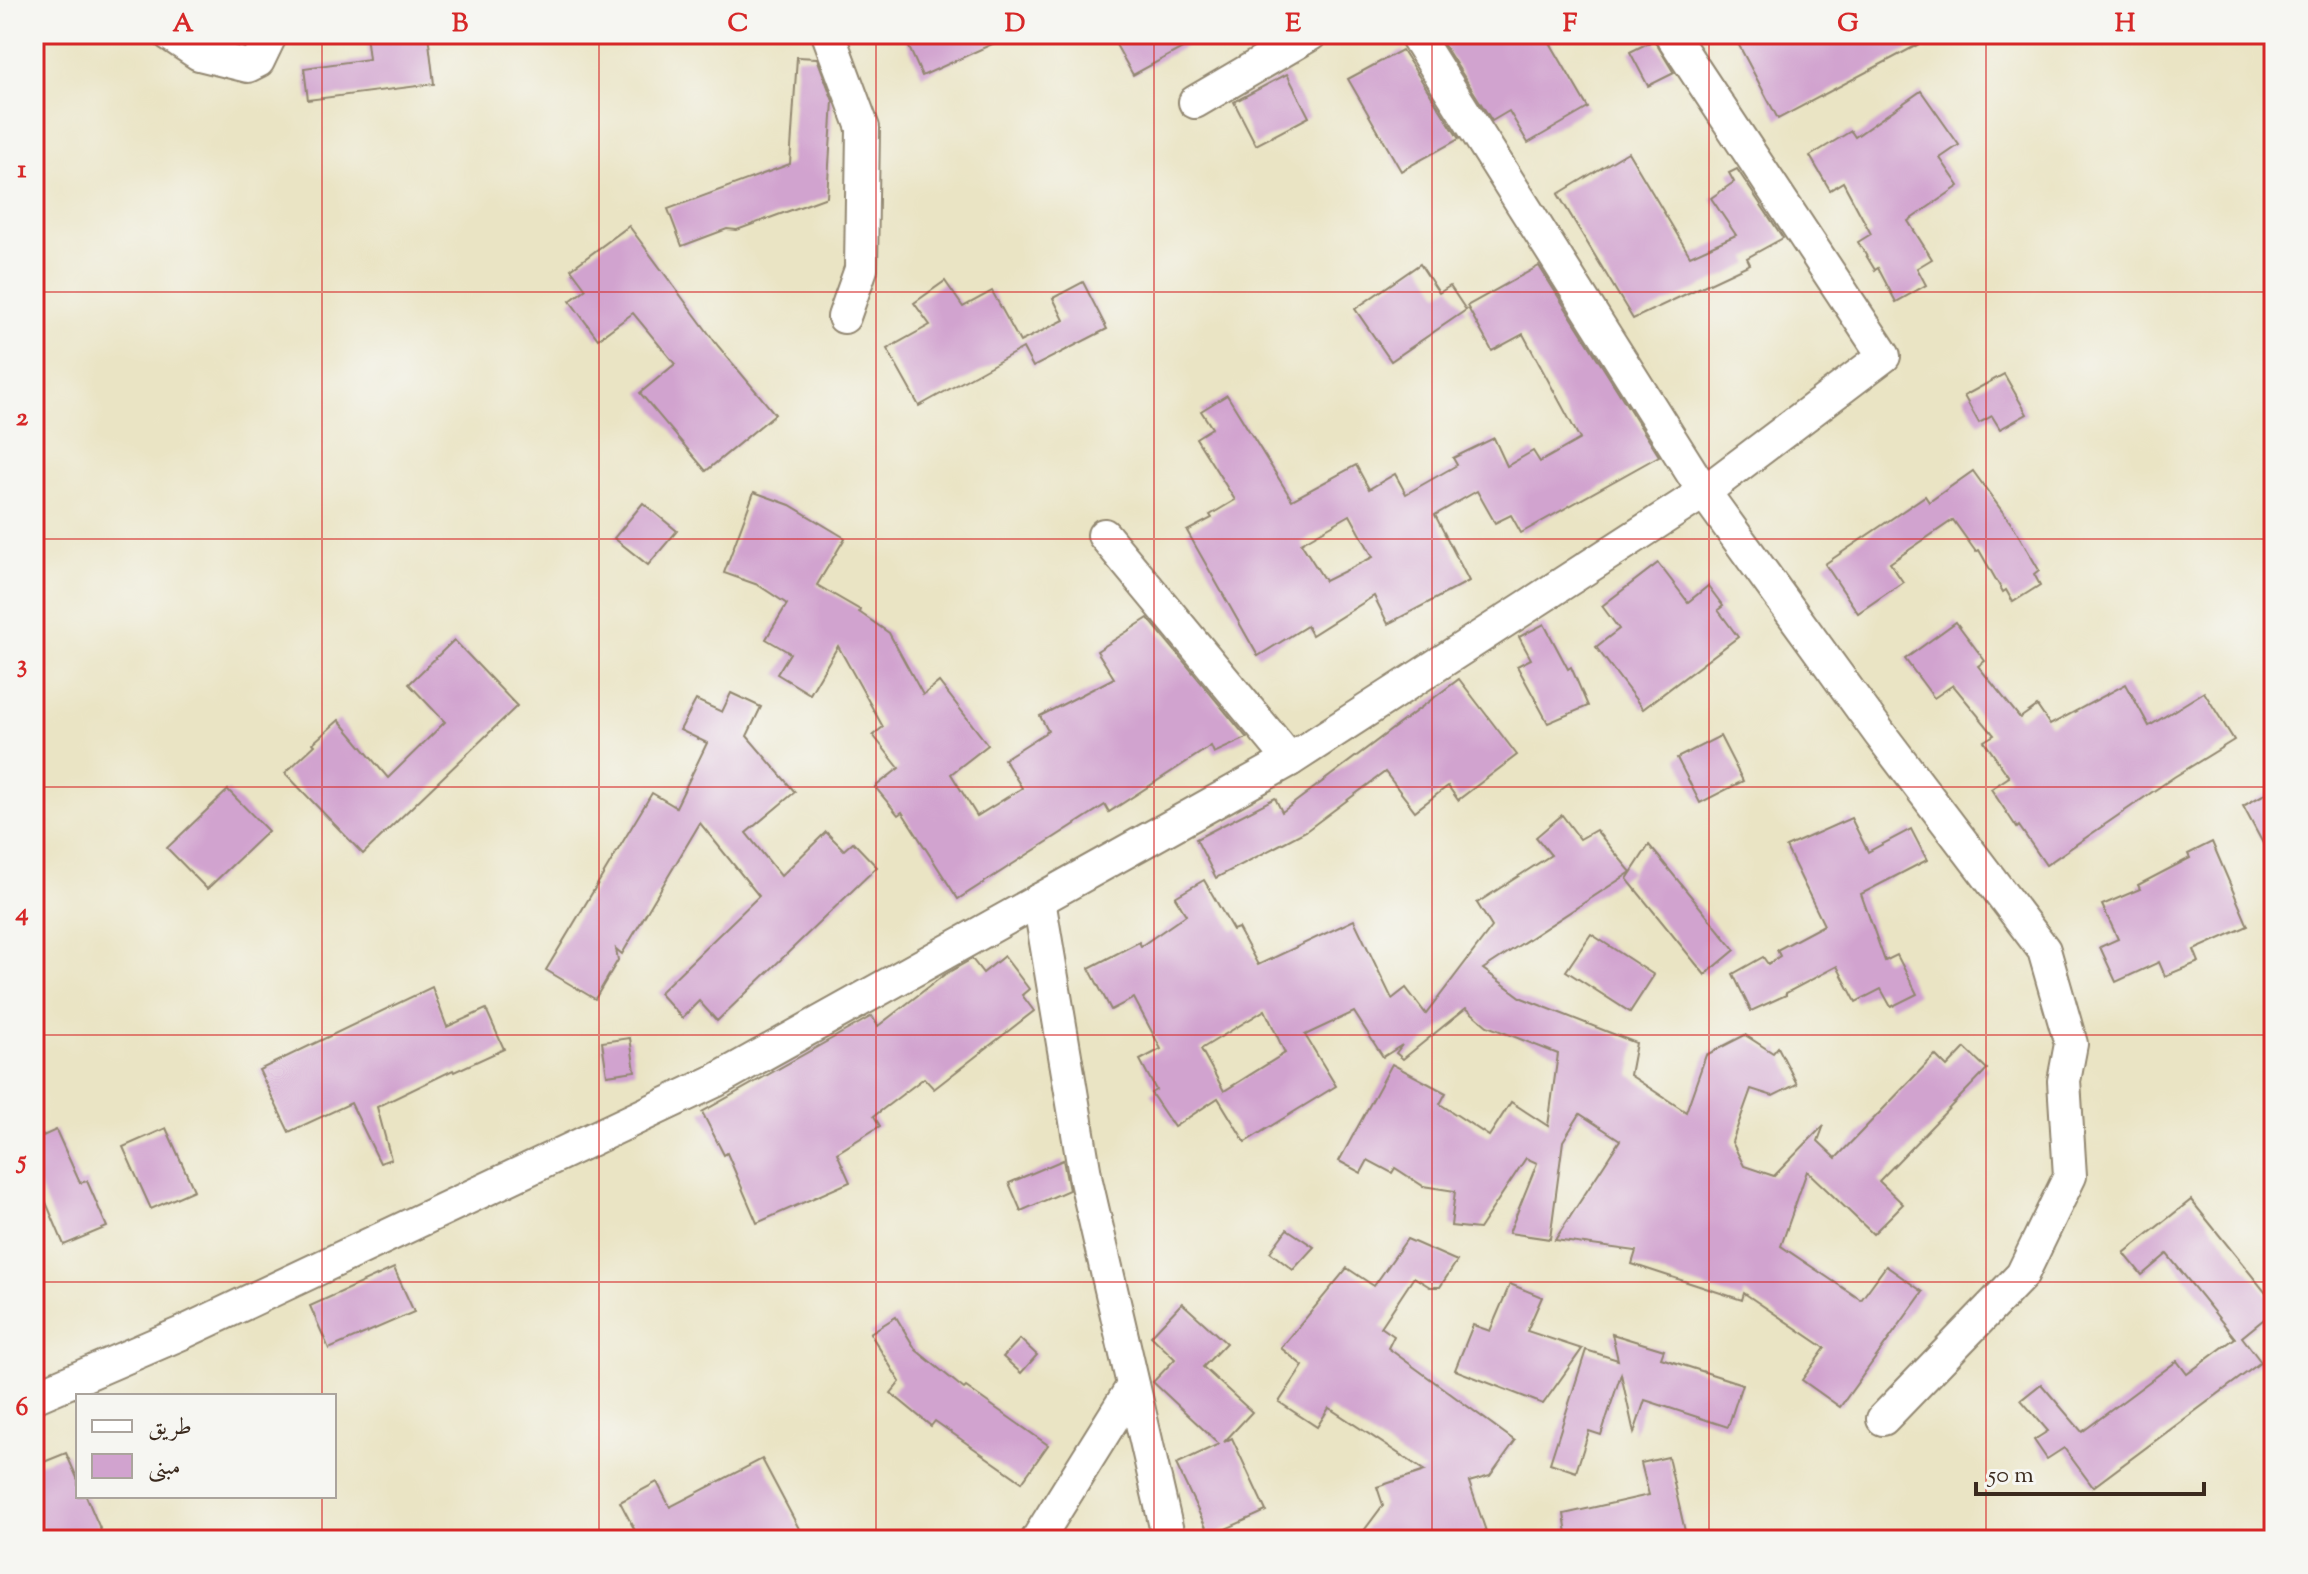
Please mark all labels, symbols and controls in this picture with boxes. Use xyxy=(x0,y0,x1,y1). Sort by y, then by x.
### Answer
text: A xyxy=(172,6,194,43)
text: B xyxy=(452,6,469,43)
text: C xyxy=(728,6,748,43)
text: D xyxy=(1005,6,1025,43)
text: E xyxy=(1285,6,1301,43)
text: F xyxy=(1563,6,1578,43)
text: G xyxy=(1837,6,1859,43)
text: H xyxy=(2115,6,2136,43)
text: 1 xyxy=(18,152,27,189)
text: 2 xyxy=(16,400,29,437)
text: 3 xyxy=(17,647,27,684)
text: 4 xyxy=(14,895,29,932)
text: 5 xyxy=(16,1143,27,1180)
text: 6 xyxy=(16,1390,29,1427)
legend xyxy=(76,1394,336,1498)
text: طريق xyxy=(148,1411,192,1445)
scale bar xyxy=(1976,1446,2204,1496)
text: مبنى xyxy=(148,1451,181,1485)
text: 50 m xyxy=(1986,1459,2034,1493)

